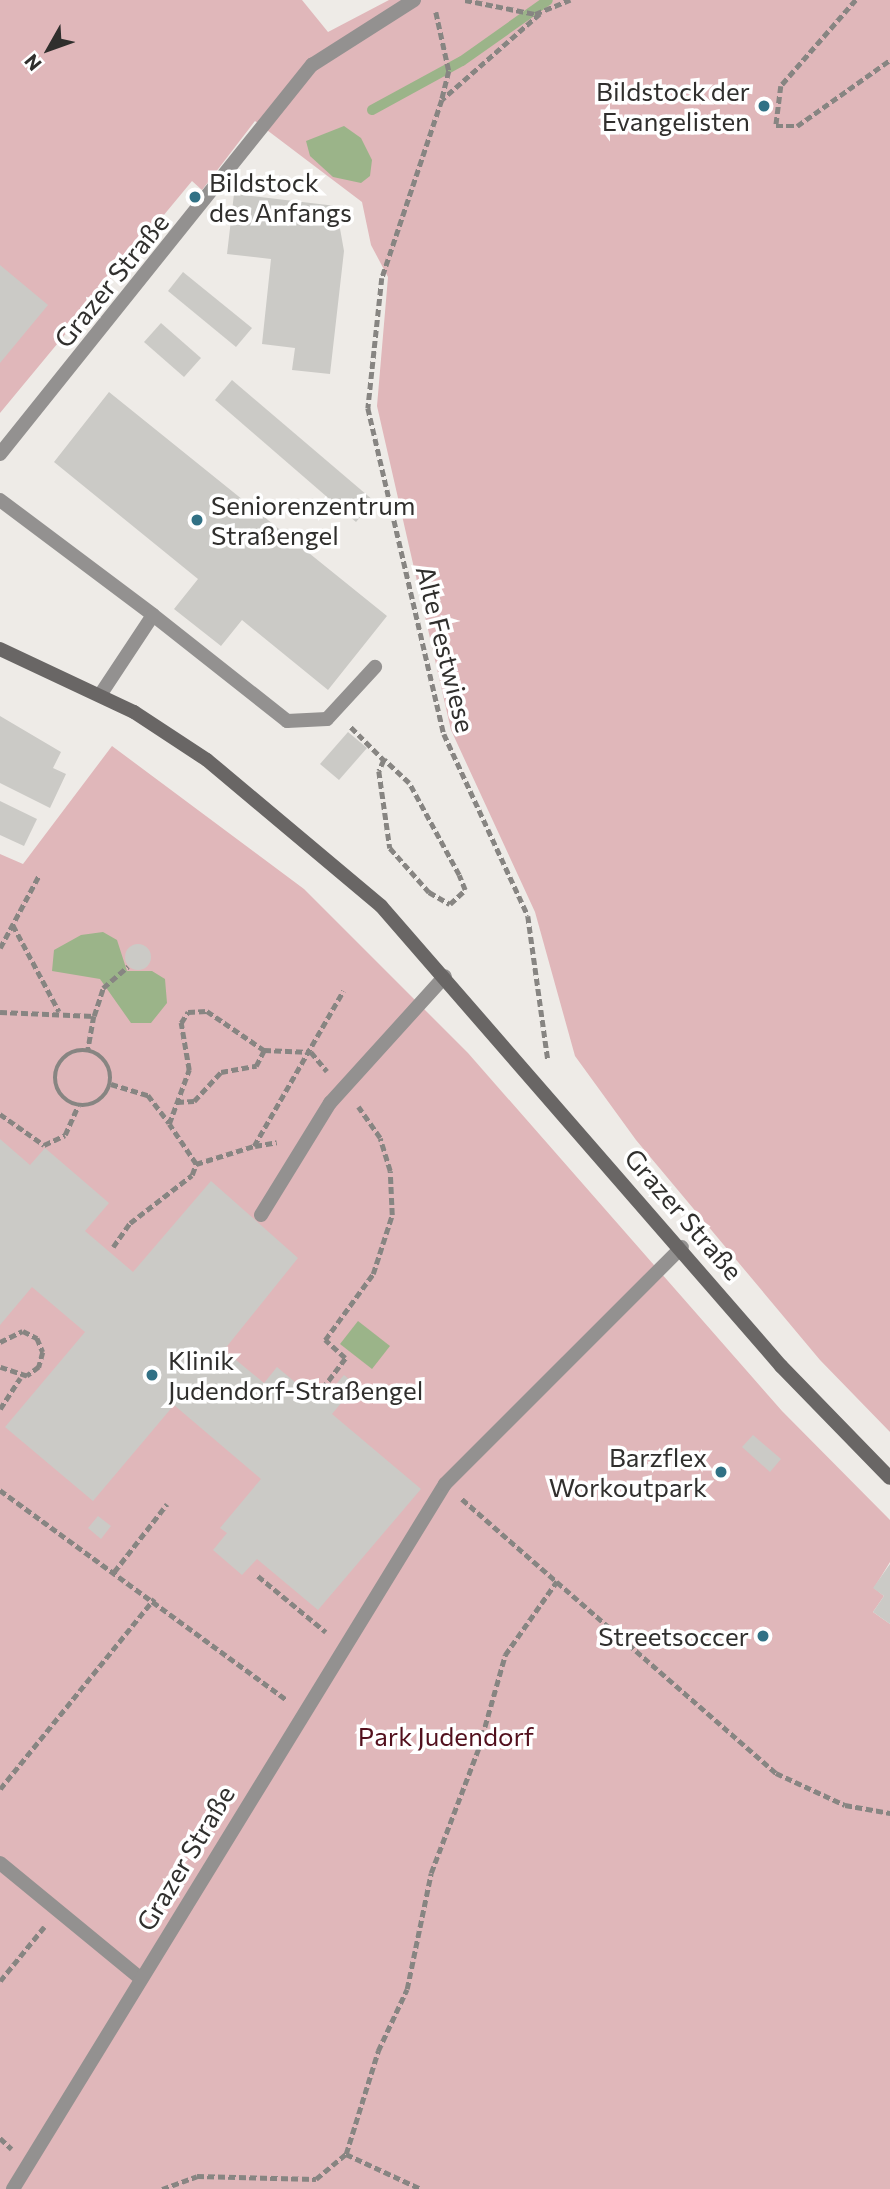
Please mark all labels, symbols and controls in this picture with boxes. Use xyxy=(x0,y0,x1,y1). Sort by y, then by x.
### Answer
north arrow xyxy=(14,14,84,84)
text: N xyxy=(19,50,46,76)
place label: Bildstock der Evangelisten xyxy=(596,75,750,136)
marker: Bildstock der Evangelisten xyxy=(756,98,772,114)
place label: Bildstock des Anfangs xyxy=(209,166,352,228)
marker: Bildstock des Anfangs xyxy=(187,189,203,205)
street label: Grazer Straße xyxy=(47,207,175,353)
place label: Seniorenzentrum Straßengel xyxy=(211,489,415,550)
marker: Seniorenzentrum Straßengel xyxy=(189,512,205,528)
street label: Alte Festwiese xyxy=(410,562,482,736)
street label: Grazer Straße xyxy=(619,1142,749,1286)
place label: Klinik Judendorf-Straßengel xyxy=(168,1344,423,1406)
marker: Klinik Judendorf-Straßengel xyxy=(142,1365,162,1385)
place label: Barzflex Workoutpark xyxy=(549,1441,707,1502)
marker: Barzflex Workoutpark xyxy=(713,1464,729,1480)
place label: Streetsoccer xyxy=(598,1620,749,1652)
marker: Streetsoccer xyxy=(755,1628,771,1644)
park label: Park Judendorf xyxy=(358,1720,534,1752)
street label: Grazer Straße xyxy=(129,1780,241,1936)

